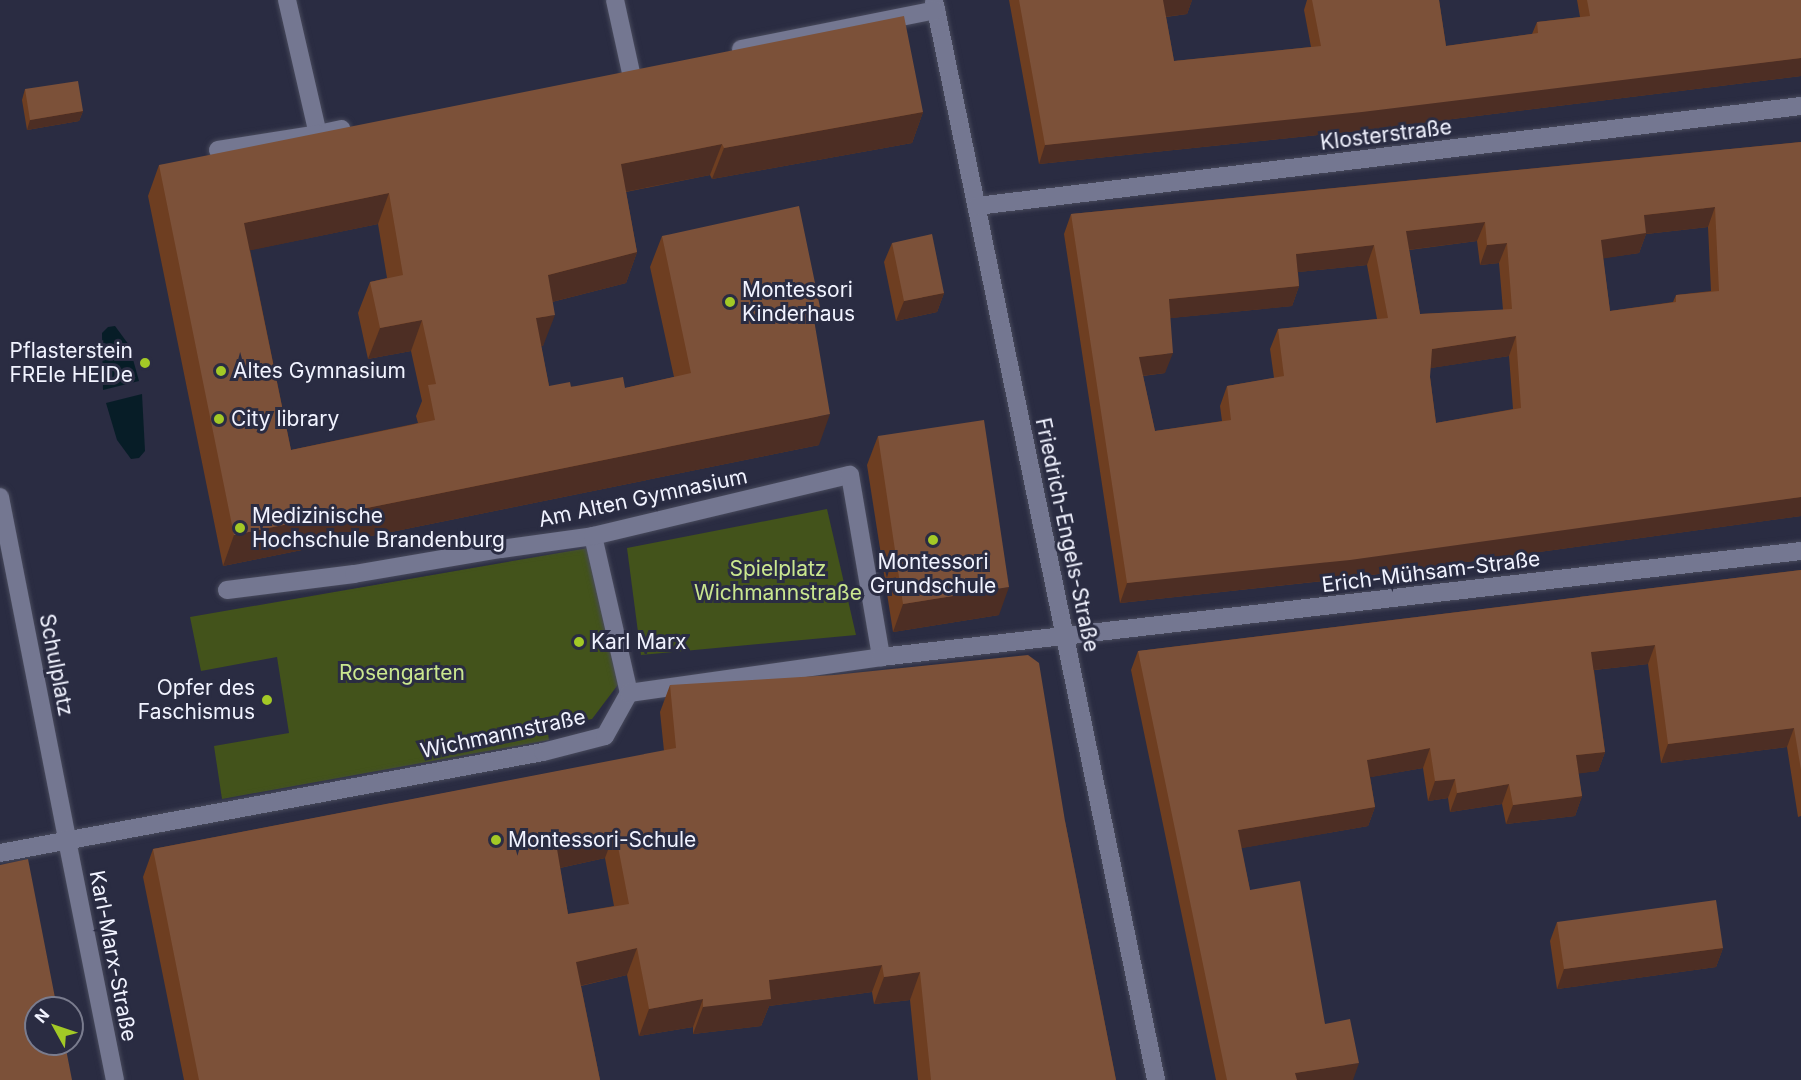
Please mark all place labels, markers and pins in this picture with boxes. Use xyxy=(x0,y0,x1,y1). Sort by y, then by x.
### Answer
place label: Montessori Kinderhaus xyxy=(742,277,855,327)
marker: Montessori Kinderhaus xyxy=(723,295,737,309)
place label: Pflasterstein FREIe HEIDe xyxy=(9,338,133,388)
marker: Pflasterstein FREIe HEIDe xyxy=(138,356,152,370)
place label: Altes Gymnasium xyxy=(233,358,406,384)
marker: Altes Gymnasium xyxy=(214,364,228,378)
place label: City library xyxy=(231,406,339,432)
marker: City library xyxy=(212,412,226,426)
place label: Medizinische Hochschule Brandenburg xyxy=(252,503,505,553)
marker: Medizinische Hochschule Brandenburg xyxy=(233,521,247,535)
marker: Montessori Grundschule xyxy=(926,533,940,547)
place label: Montessori Grundschule xyxy=(870,549,996,599)
place label: Karl Marx xyxy=(591,629,687,655)
marker: Karl Marx xyxy=(572,635,586,649)
place label: Opfer des Faschismus xyxy=(138,675,255,725)
marker: Opfer des Faschismus xyxy=(260,693,274,707)
place label: Montessori-Schule xyxy=(508,827,696,853)
marker: Montessori-Schule xyxy=(489,833,503,847)

